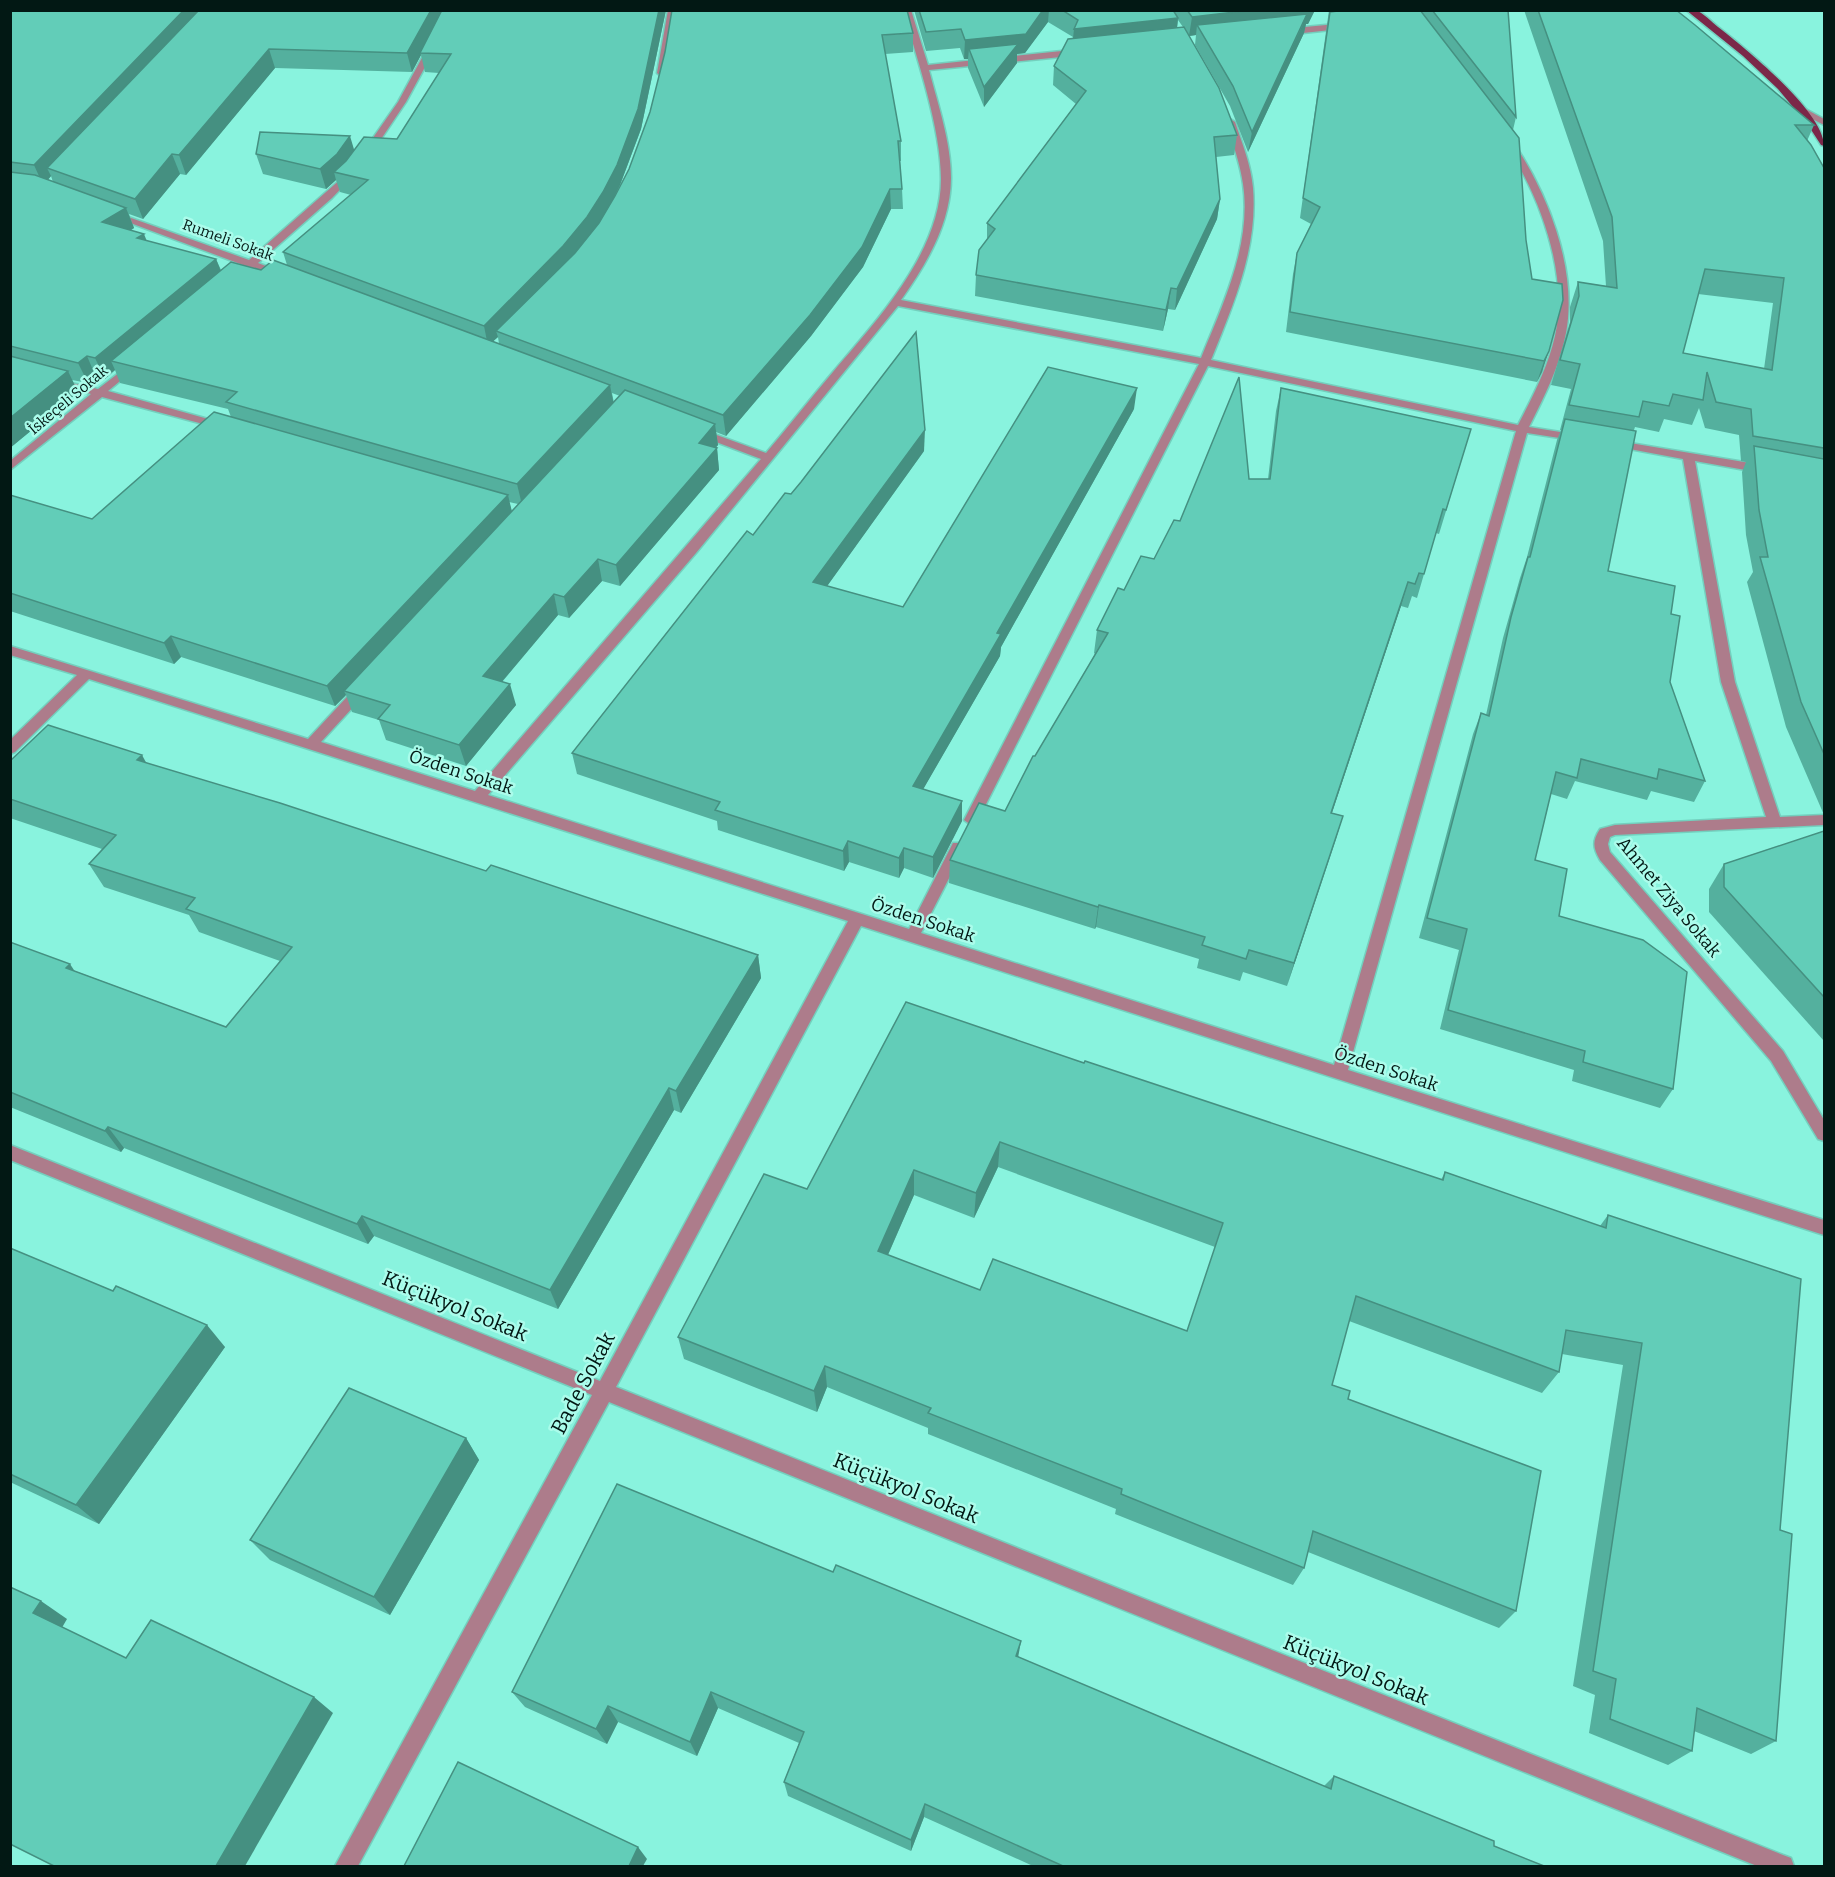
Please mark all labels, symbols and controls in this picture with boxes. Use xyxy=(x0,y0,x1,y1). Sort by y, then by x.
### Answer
street label: Rumeli Sokak xyxy=(180,215,276,265)
street label: İskeçeli Sokak xyxy=(25,361,112,438)
street label: Özden Sokak xyxy=(406,745,517,799)
street label: Ahmet Ziya Sokak xyxy=(1612,832,1726,962)
street label: Özden Sokak xyxy=(868,893,979,947)
street label: Özden Sokak xyxy=(1331,1042,1442,1096)
street label: Küçükyol Sokak xyxy=(378,1265,532,1347)
street label: Bade Sokak xyxy=(545,1327,621,1438)
street label: Küçükyol Sokak xyxy=(829,1447,983,1529)
street label: Küçükyol Sokak xyxy=(1279,1629,1433,1711)

